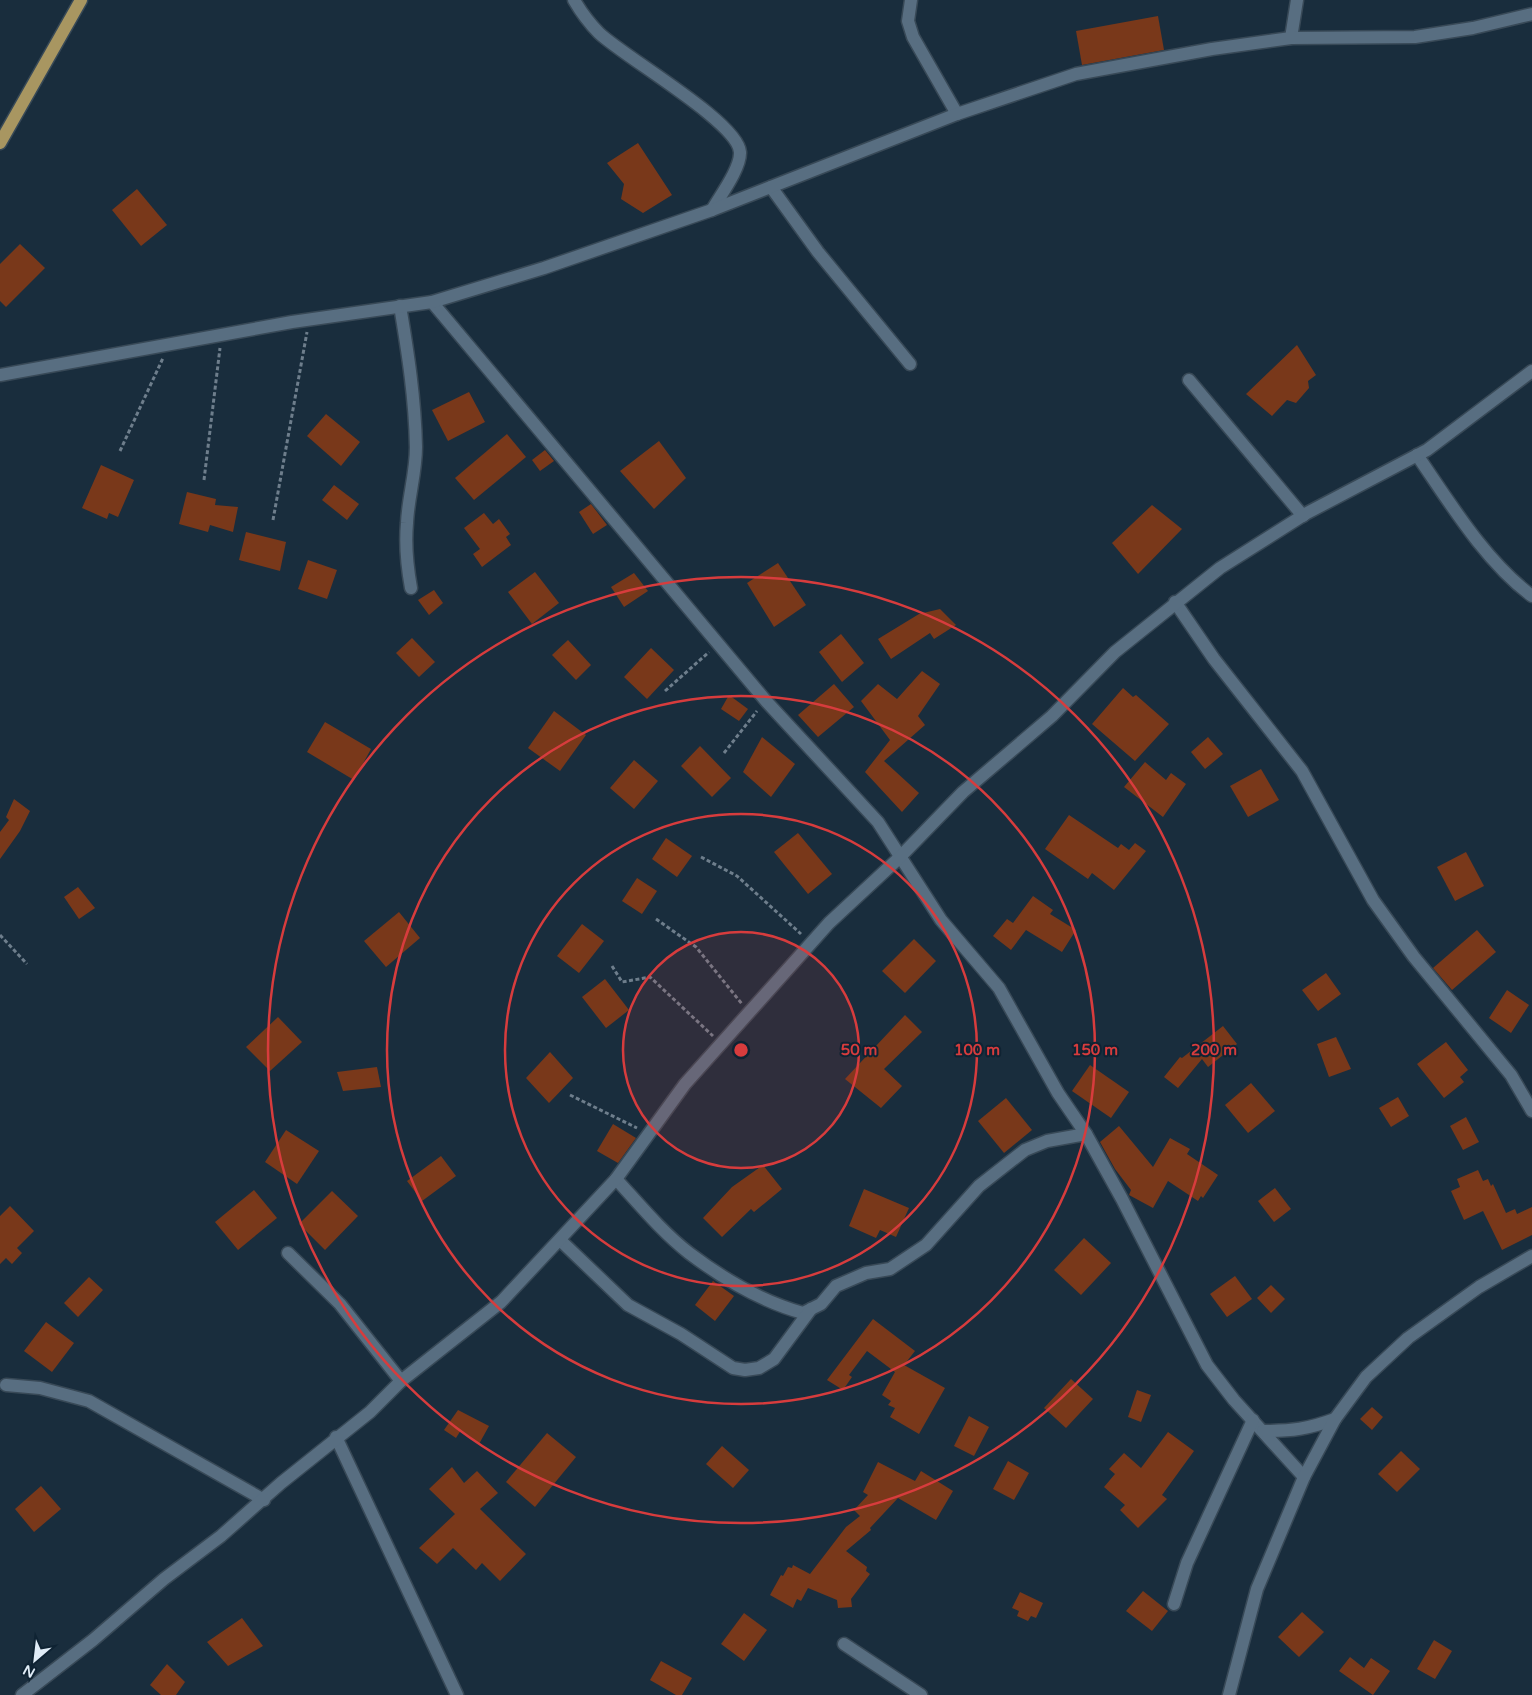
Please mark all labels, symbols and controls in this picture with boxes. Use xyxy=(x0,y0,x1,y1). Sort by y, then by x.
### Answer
centre of rings xyxy=(732,1041,750,1059)
text: 50 m xyxy=(841,1041,877,1059)
text: 100 m xyxy=(954,1041,1000,1059)
text: 150 m xyxy=(1072,1041,1118,1059)
text: 200 m xyxy=(1191,1041,1237,1059)
north arrow xyxy=(10,1635,60,1685)
text: N xyxy=(20,1661,38,1681)

